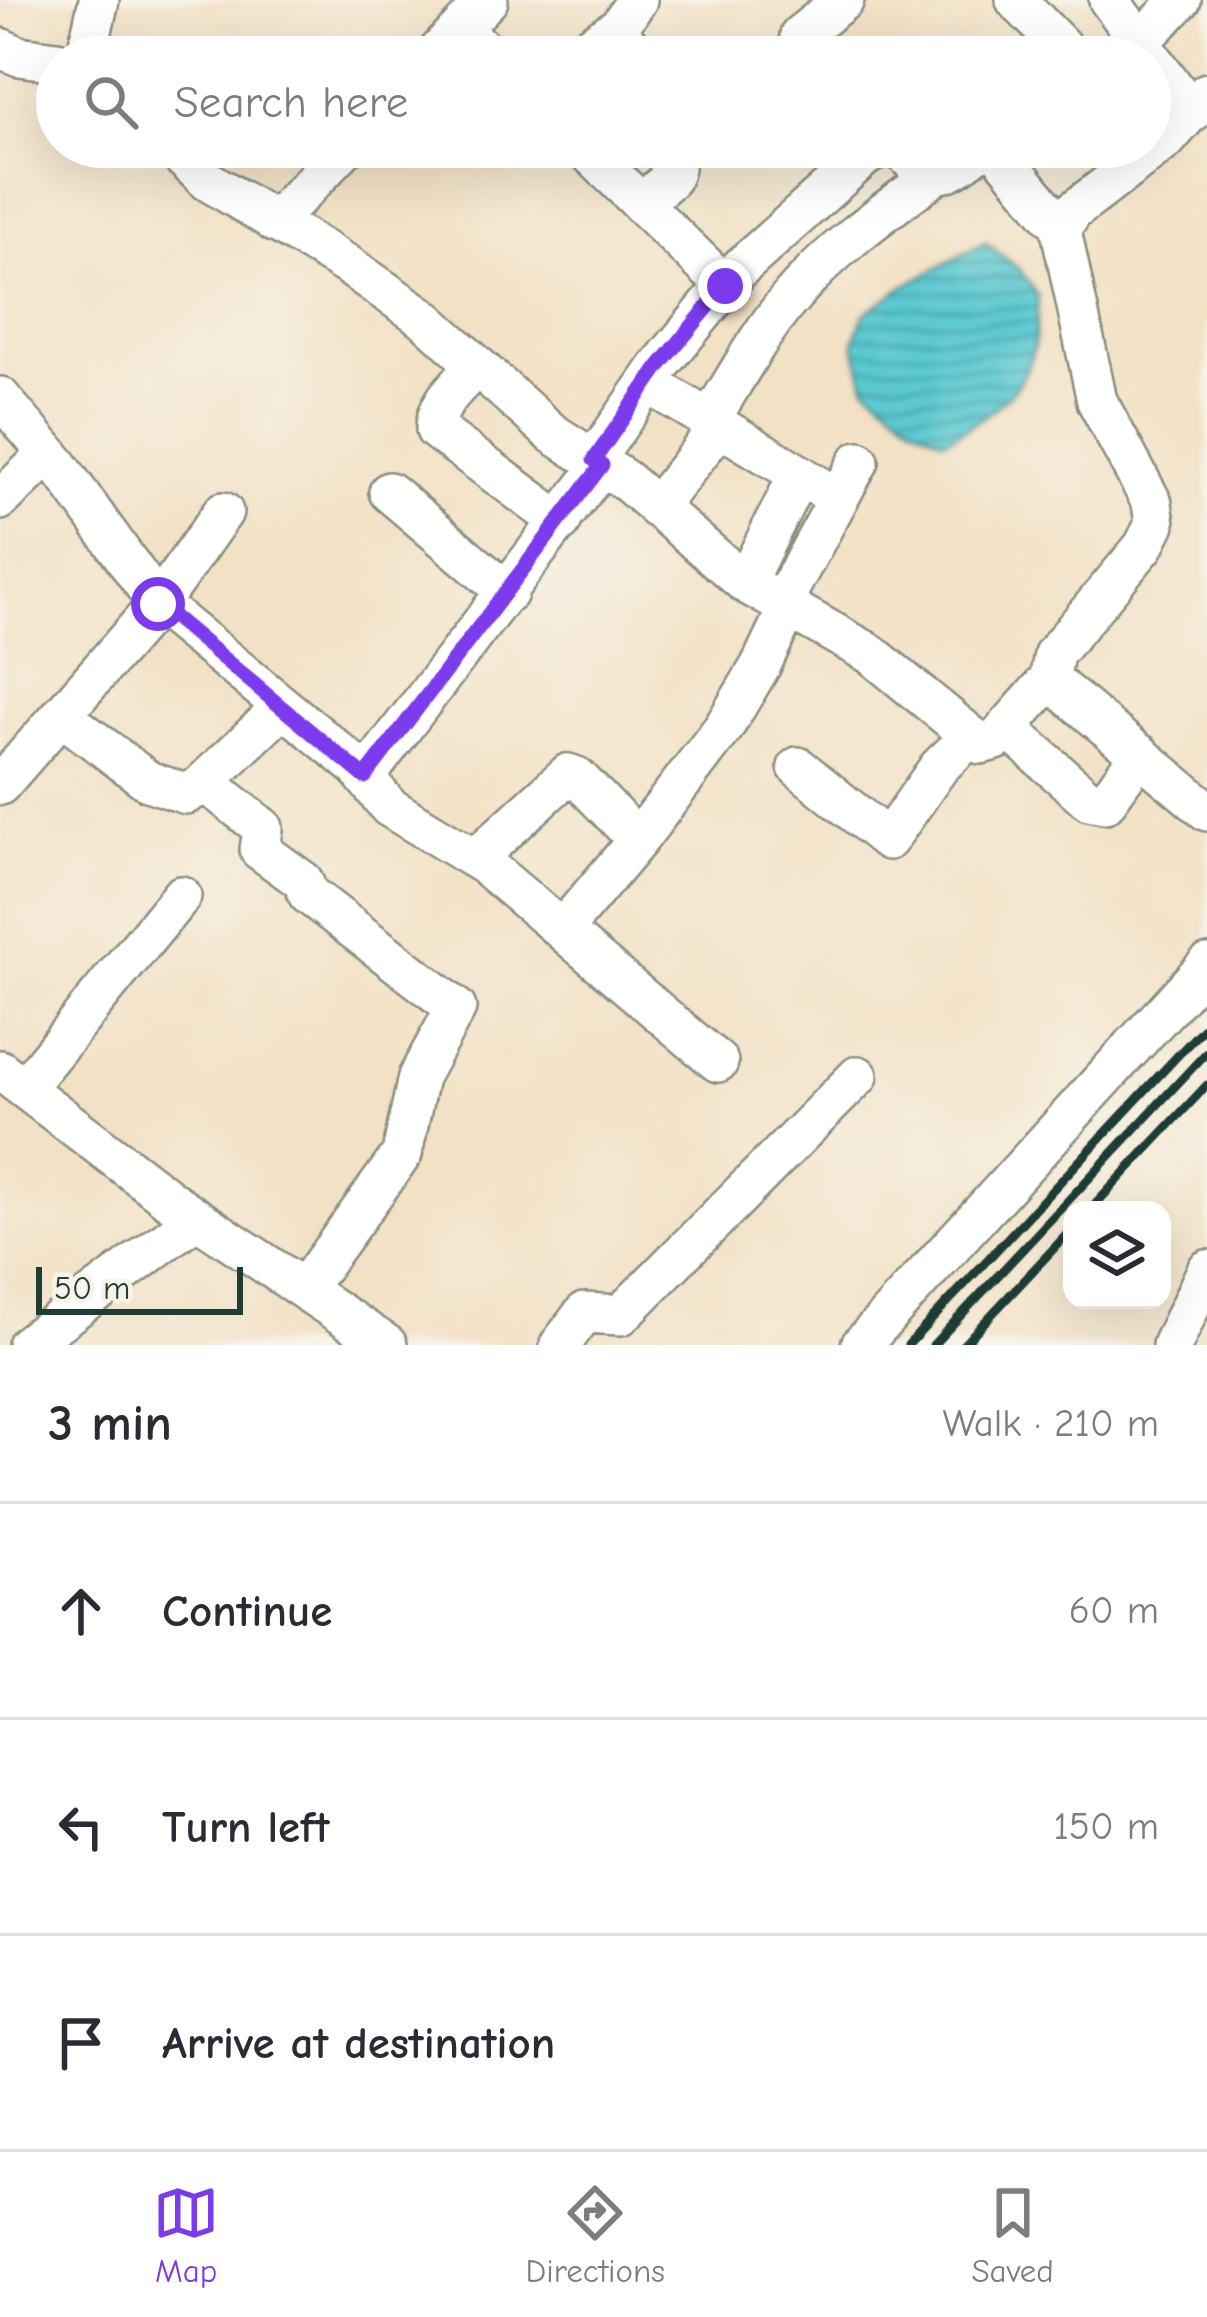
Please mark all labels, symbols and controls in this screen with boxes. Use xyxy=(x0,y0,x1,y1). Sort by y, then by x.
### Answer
search box xyxy=(36,36,1171,168)
icon: search xyxy=(78,69,144,135)
text: Search here xyxy=(174,76,408,128)
route end xyxy=(698,259,752,313)
route start xyxy=(131,577,185,631)
map controls xyxy=(1063,1201,1171,1309)
button: layers xyxy=(1063,1201,1171,1309)
scale bar xyxy=(36,1261,243,1314)
text: 50 m xyxy=(54,1269,130,1307)
text: 3 min xyxy=(48,1394,172,1453)
text: Walk · 210 m xyxy=(943,1401,1159,1446)
icon: ahead xyxy=(48,1578,114,1644)
text: Continue xyxy=(162,1585,332,1637)
text: 60 m xyxy=(1069,1588,1159,1633)
icon: left xyxy=(48,1794,114,1860)
text: Turn left xyxy=(162,1801,329,1853)
text: 150 m xyxy=(1053,1804,1159,1849)
icon: arrive xyxy=(48,2010,114,2076)
text: Arrive at destination xyxy=(162,2017,555,2069)
tab: Map xyxy=(153,2180,219,2290)
tab: Directions xyxy=(526,2180,665,2290)
tab: Saved xyxy=(971,2180,1054,2290)

